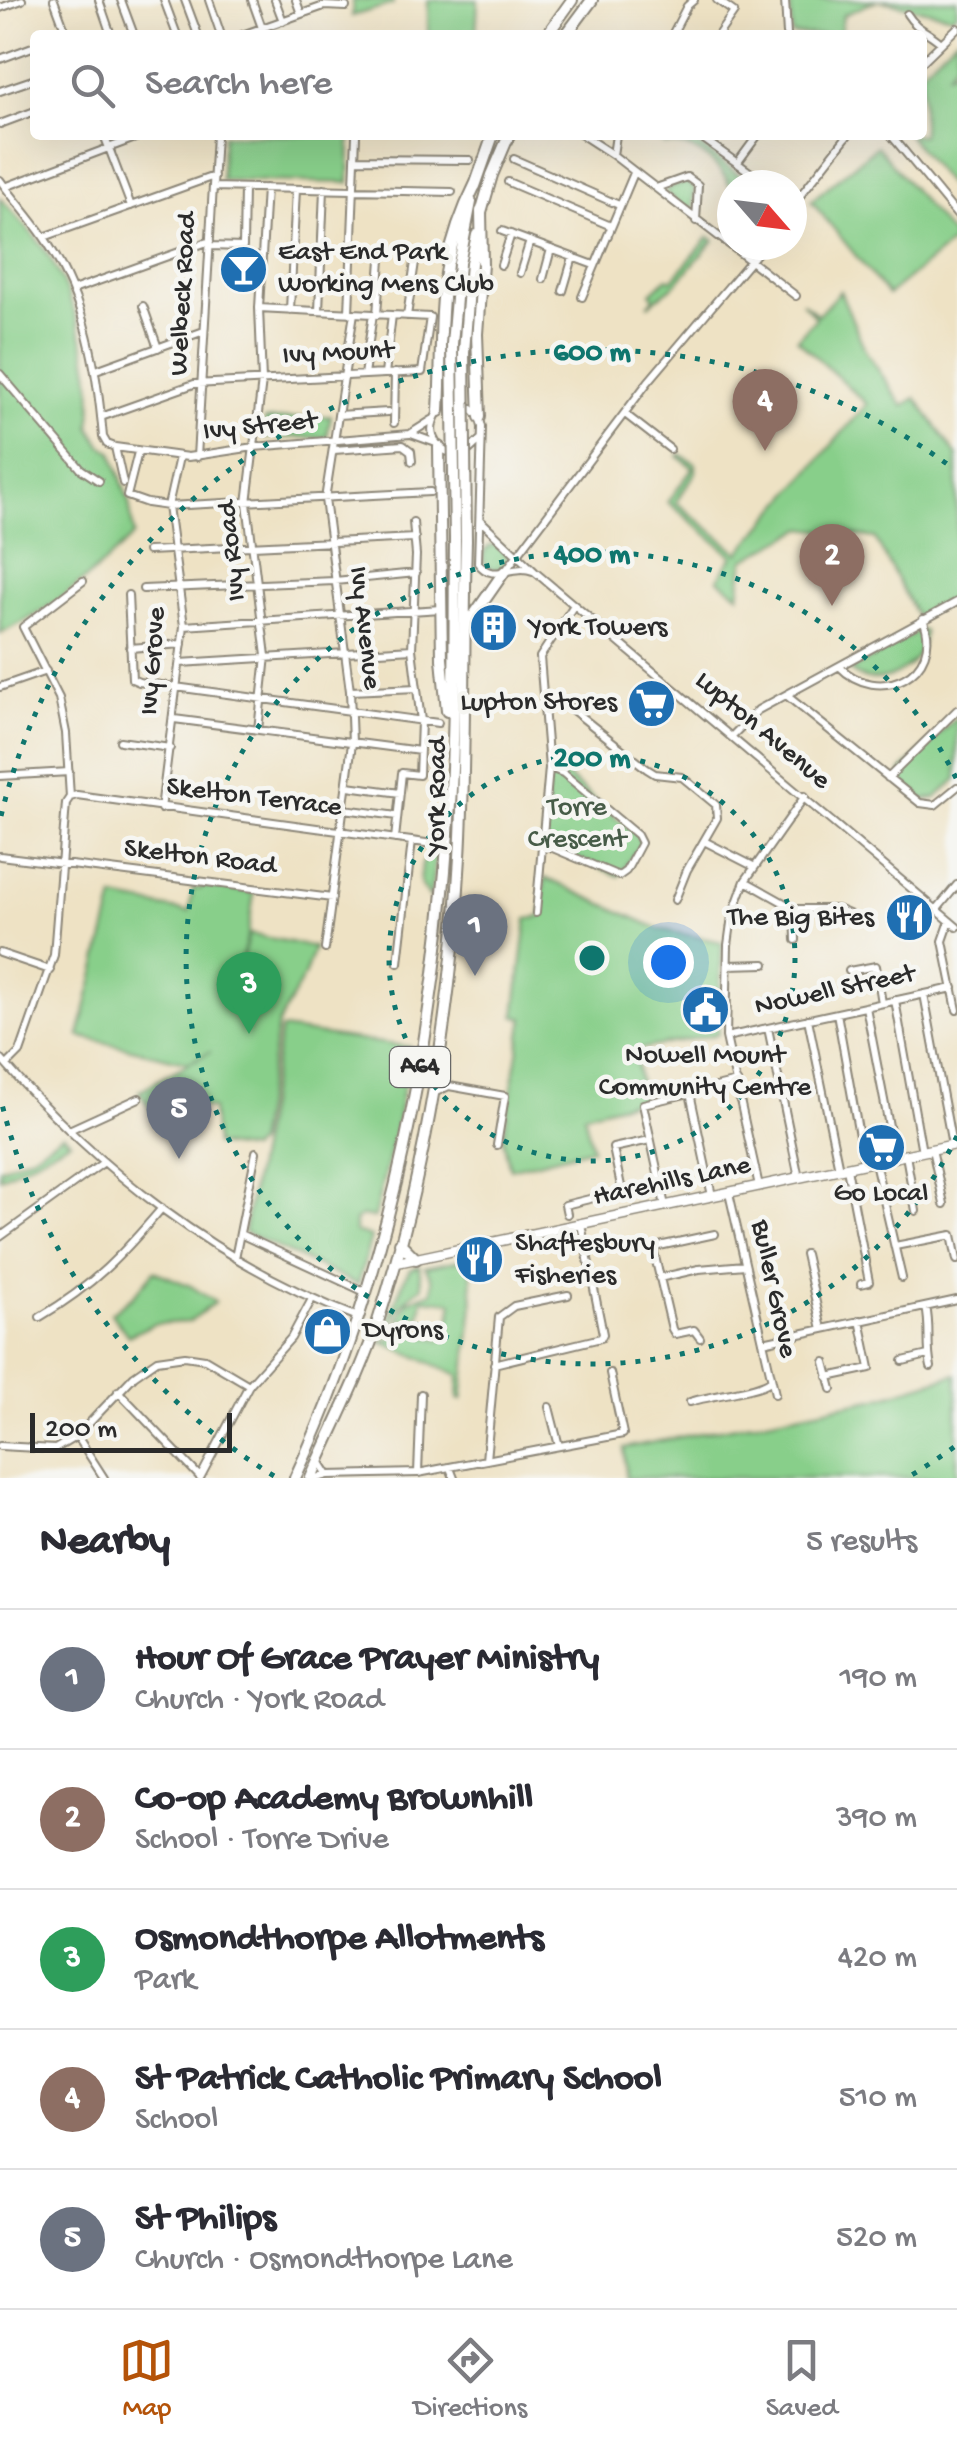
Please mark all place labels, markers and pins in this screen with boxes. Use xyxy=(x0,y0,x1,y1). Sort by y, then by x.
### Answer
place label: East End Park Working Mens Club xyxy=(278,237,494,302)
bar icon: East End Park Working Mens Club xyxy=(217,243,269,295)
pin: 4 xyxy=(732,368,798,451)
pin: 2 xyxy=(800,524,864,606)
building icon: York Towers xyxy=(468,602,520,654)
place label: York Towers xyxy=(526,612,668,645)
supermarket icon: Lupton Stores xyxy=(626,677,678,729)
place label: Lupton Stores xyxy=(460,687,618,720)
restaurant icon: The Big Bites xyxy=(883,892,935,944)
pin: 1 xyxy=(442,894,508,976)
place label: The Big Bites xyxy=(726,902,875,935)
centre of rings xyxy=(574,940,610,976)
pin: 3 xyxy=(216,952,282,1034)
public building icon: Nowell Mount Community Centre xyxy=(679,983,731,1035)
place label: Nowell Mount Community Centre xyxy=(599,1040,812,1105)
pin: 5 xyxy=(146,1076,212,1159)
supermarket icon: Go Local xyxy=(855,1121,907,1173)
place label: Go Local xyxy=(834,1178,928,1211)
place label: Shaftesbury Fisheries xyxy=(514,1228,655,1293)
restaurant icon: Shaftesbury Fisheries xyxy=(454,1234,506,1286)
shop icon: Dyrons xyxy=(302,1305,354,1357)
place label: Dyrons xyxy=(361,1315,444,1348)

